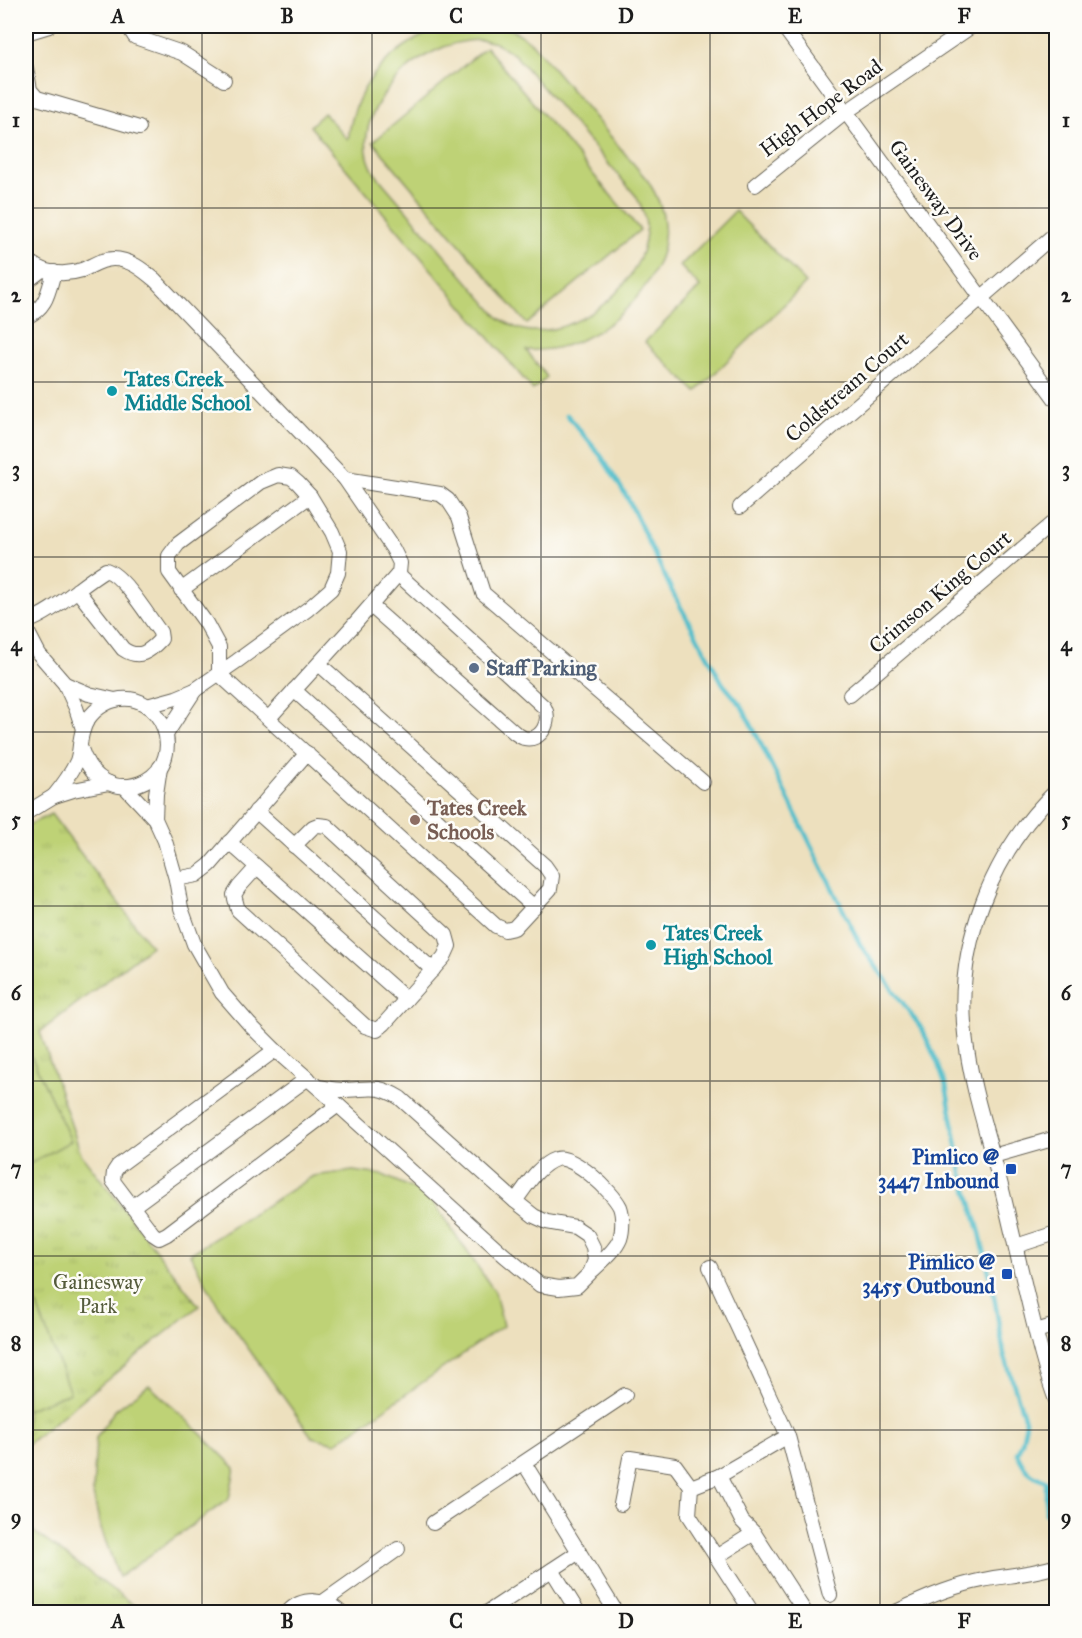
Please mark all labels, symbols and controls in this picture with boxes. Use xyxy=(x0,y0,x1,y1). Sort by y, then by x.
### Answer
text: A xyxy=(109,4,125,28)
text: B xyxy=(280,4,294,28)
text: C xyxy=(449,4,463,28)
text: D xyxy=(618,4,634,28)
text: E xyxy=(788,4,803,28)
text: F xyxy=(957,4,971,28)
street label: High Hope Road xyxy=(754,53,888,163)
text: 1 xyxy=(12,108,20,132)
text: 1 xyxy=(1062,108,1070,132)
street label: Gainesway Drive xyxy=(883,135,989,266)
text: 2 xyxy=(11,283,22,307)
text: 2 xyxy=(1061,283,1072,307)
street label: Coldstream Court xyxy=(780,326,915,448)
place label: Tates Creek Middle School xyxy=(123,366,252,416)
marker: Tates Creek Middle School xyxy=(105,384,119,398)
text: 3 xyxy=(12,457,20,482)
text: 3 xyxy=(1062,457,1070,482)
street label: Crimson King Court xyxy=(864,525,1017,659)
text: 4 xyxy=(10,632,22,657)
text: 4 xyxy=(1060,632,1072,657)
place label: Staff Parking xyxy=(486,655,598,681)
marker: Staff Parking xyxy=(467,661,481,675)
place label: Tates Creek Schools xyxy=(426,795,528,845)
text: 5 xyxy=(11,807,21,831)
text: 5 xyxy=(1061,807,1071,831)
marker: Tates Creek Schools xyxy=(408,813,422,827)
place label: Tates Creek High School xyxy=(662,920,774,970)
marker: Tates Creek High School xyxy=(644,938,658,952)
text: 6 xyxy=(11,981,23,1005)
text: 6 xyxy=(1061,981,1073,1005)
place label: Pimlico @ 3447 Inbound xyxy=(878,1144,1000,1194)
text: 7 xyxy=(11,1156,22,1180)
text: 7 xyxy=(1061,1156,1072,1180)
marker: Pimlico @ 3447 Inbound xyxy=(1004,1162,1018,1176)
place label: Pimlico @ 3455 Outbound xyxy=(862,1249,996,1299)
marker: Pimlico @ 3455 Outbound xyxy=(1000,1267,1014,1281)
park label: Gainesway Park xyxy=(53,1269,144,1319)
text: 8 xyxy=(11,1331,21,1355)
text: 8 xyxy=(1061,1331,1071,1355)
text: 9 xyxy=(11,1505,21,1530)
text: 9 xyxy=(1061,1505,1071,1530)
text: A xyxy=(109,1609,125,1633)
text: B xyxy=(280,1609,294,1633)
text: C xyxy=(449,1609,463,1633)
text: D xyxy=(618,1609,634,1633)
text: E xyxy=(788,1609,803,1633)
text: F xyxy=(957,1609,971,1633)

